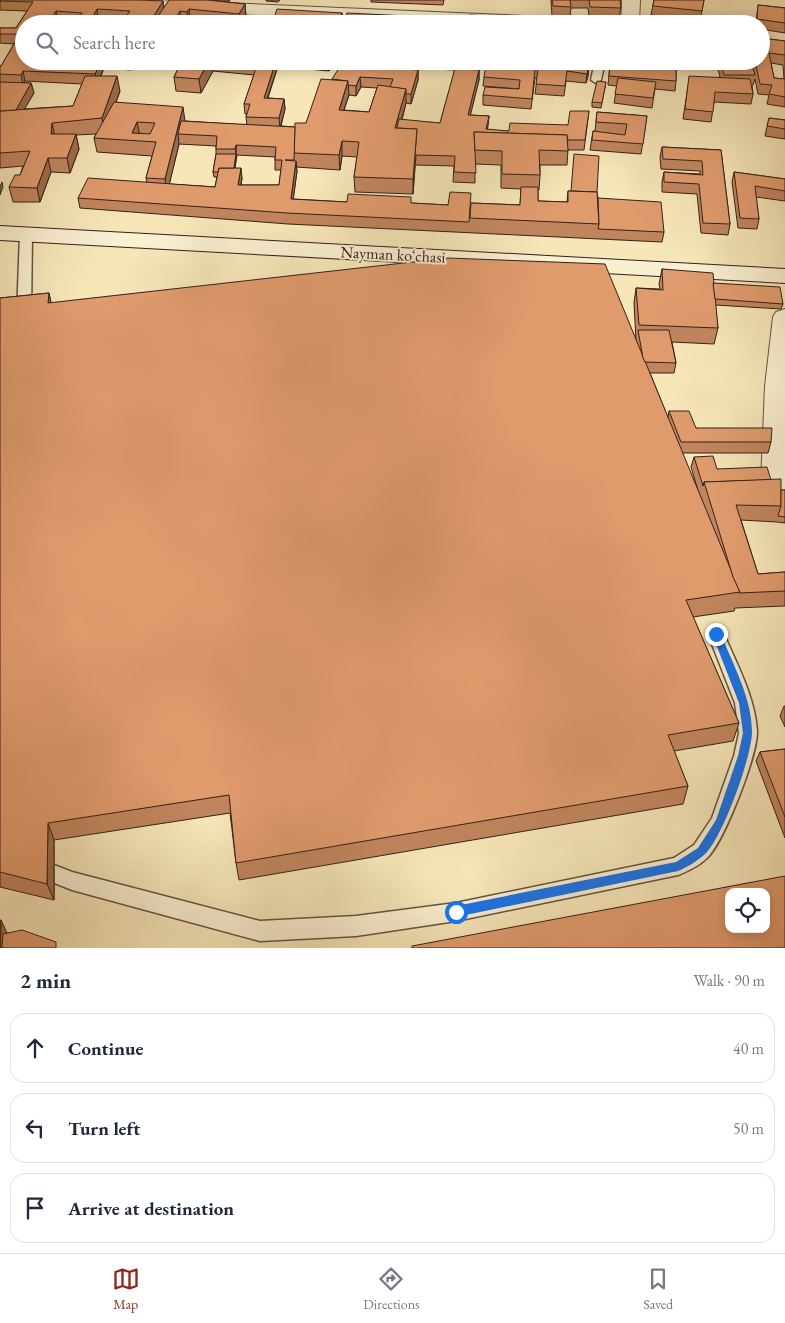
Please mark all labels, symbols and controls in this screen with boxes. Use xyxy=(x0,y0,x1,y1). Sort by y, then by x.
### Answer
search box xyxy=(15,15,770,70)
icon: search xyxy=(33,29,61,57)
text: Search here xyxy=(73,30,155,55)
street label: Nayman koʻchasi xyxy=(340,241,446,268)
route end xyxy=(705,623,728,646)
map controls xyxy=(725,888,770,933)
button: locate xyxy=(725,888,770,933)
route start xyxy=(445,901,468,924)
text: 2 min xyxy=(20,967,71,994)
text: Walk · 90 m xyxy=(694,970,765,991)
icon: ahead xyxy=(21,1034,49,1062)
text: Continue xyxy=(68,1036,143,1061)
text: 40 m xyxy=(733,1038,764,1059)
icon: left xyxy=(21,1114,49,1142)
text: Turn left xyxy=(68,1116,140,1141)
text: 50 m xyxy=(733,1118,764,1139)
icon: arrive xyxy=(21,1194,49,1222)
text: Arrive at destination xyxy=(68,1196,234,1221)
tab: Map xyxy=(112,1265,140,1313)
tab: Directions xyxy=(363,1265,420,1313)
tab: Saved xyxy=(643,1265,673,1313)

